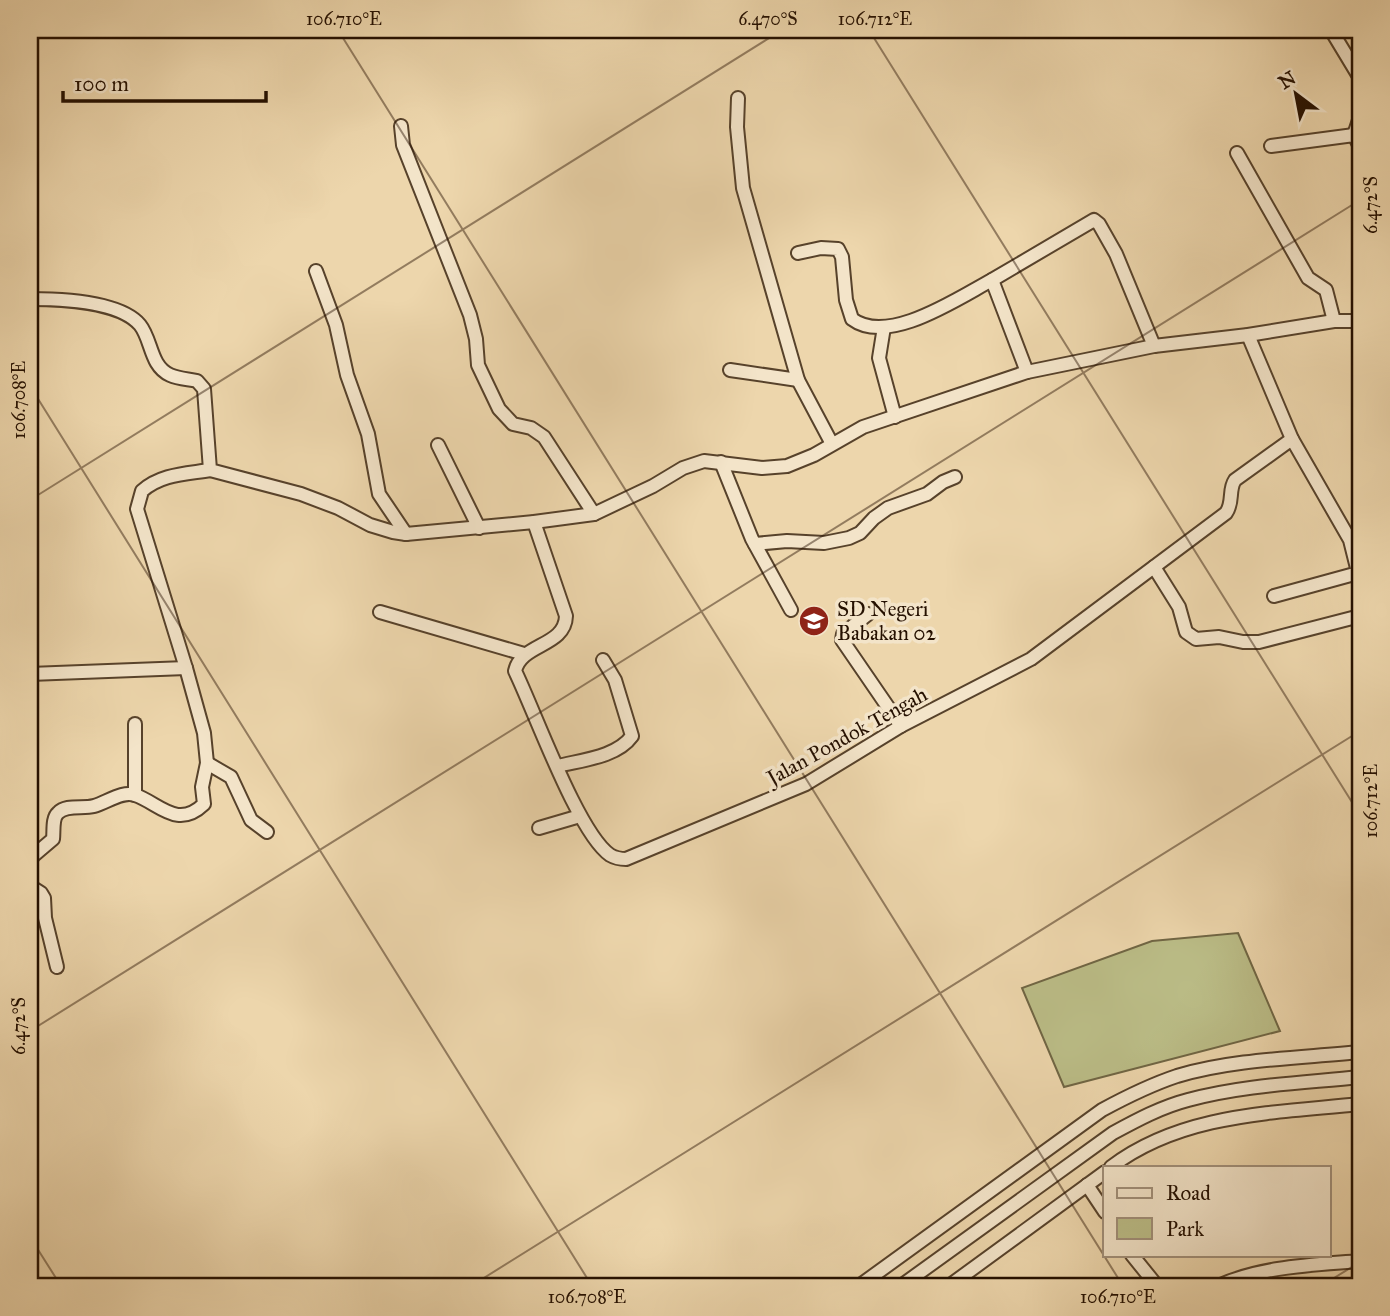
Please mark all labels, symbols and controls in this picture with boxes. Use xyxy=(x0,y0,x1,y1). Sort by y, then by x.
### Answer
text: 106.710°E xyxy=(306,8,382,30)
text: 6.470°S xyxy=(738,8,798,30)
text: 106.712°E xyxy=(838,8,912,30)
scale bar xyxy=(63,60,266,104)
north arrow xyxy=(1260,60,1330,130)
text: N xyxy=(1274,66,1300,94)
text: 100 m xyxy=(74,71,129,97)
text: 6.472°S xyxy=(1360,176,1382,234)
text: 106.708°E xyxy=(8,361,30,439)
place label: SD Negeri Babakan 02 xyxy=(837,596,937,646)
school or university icon: SD Negeri Babakan 02 xyxy=(797,604,831,638)
street label: Jalan Pondok Tengah xyxy=(760,681,932,792)
text: 106.712°E xyxy=(1360,764,1382,838)
text: 6.472°S xyxy=(8,997,30,1055)
legend xyxy=(1103,1166,1330,1256)
text: Road xyxy=(1166,1180,1211,1206)
text: Park xyxy=(1166,1216,1204,1242)
text: 106.708°E xyxy=(548,1286,626,1308)
text: 106.710°E xyxy=(1080,1286,1156,1308)

